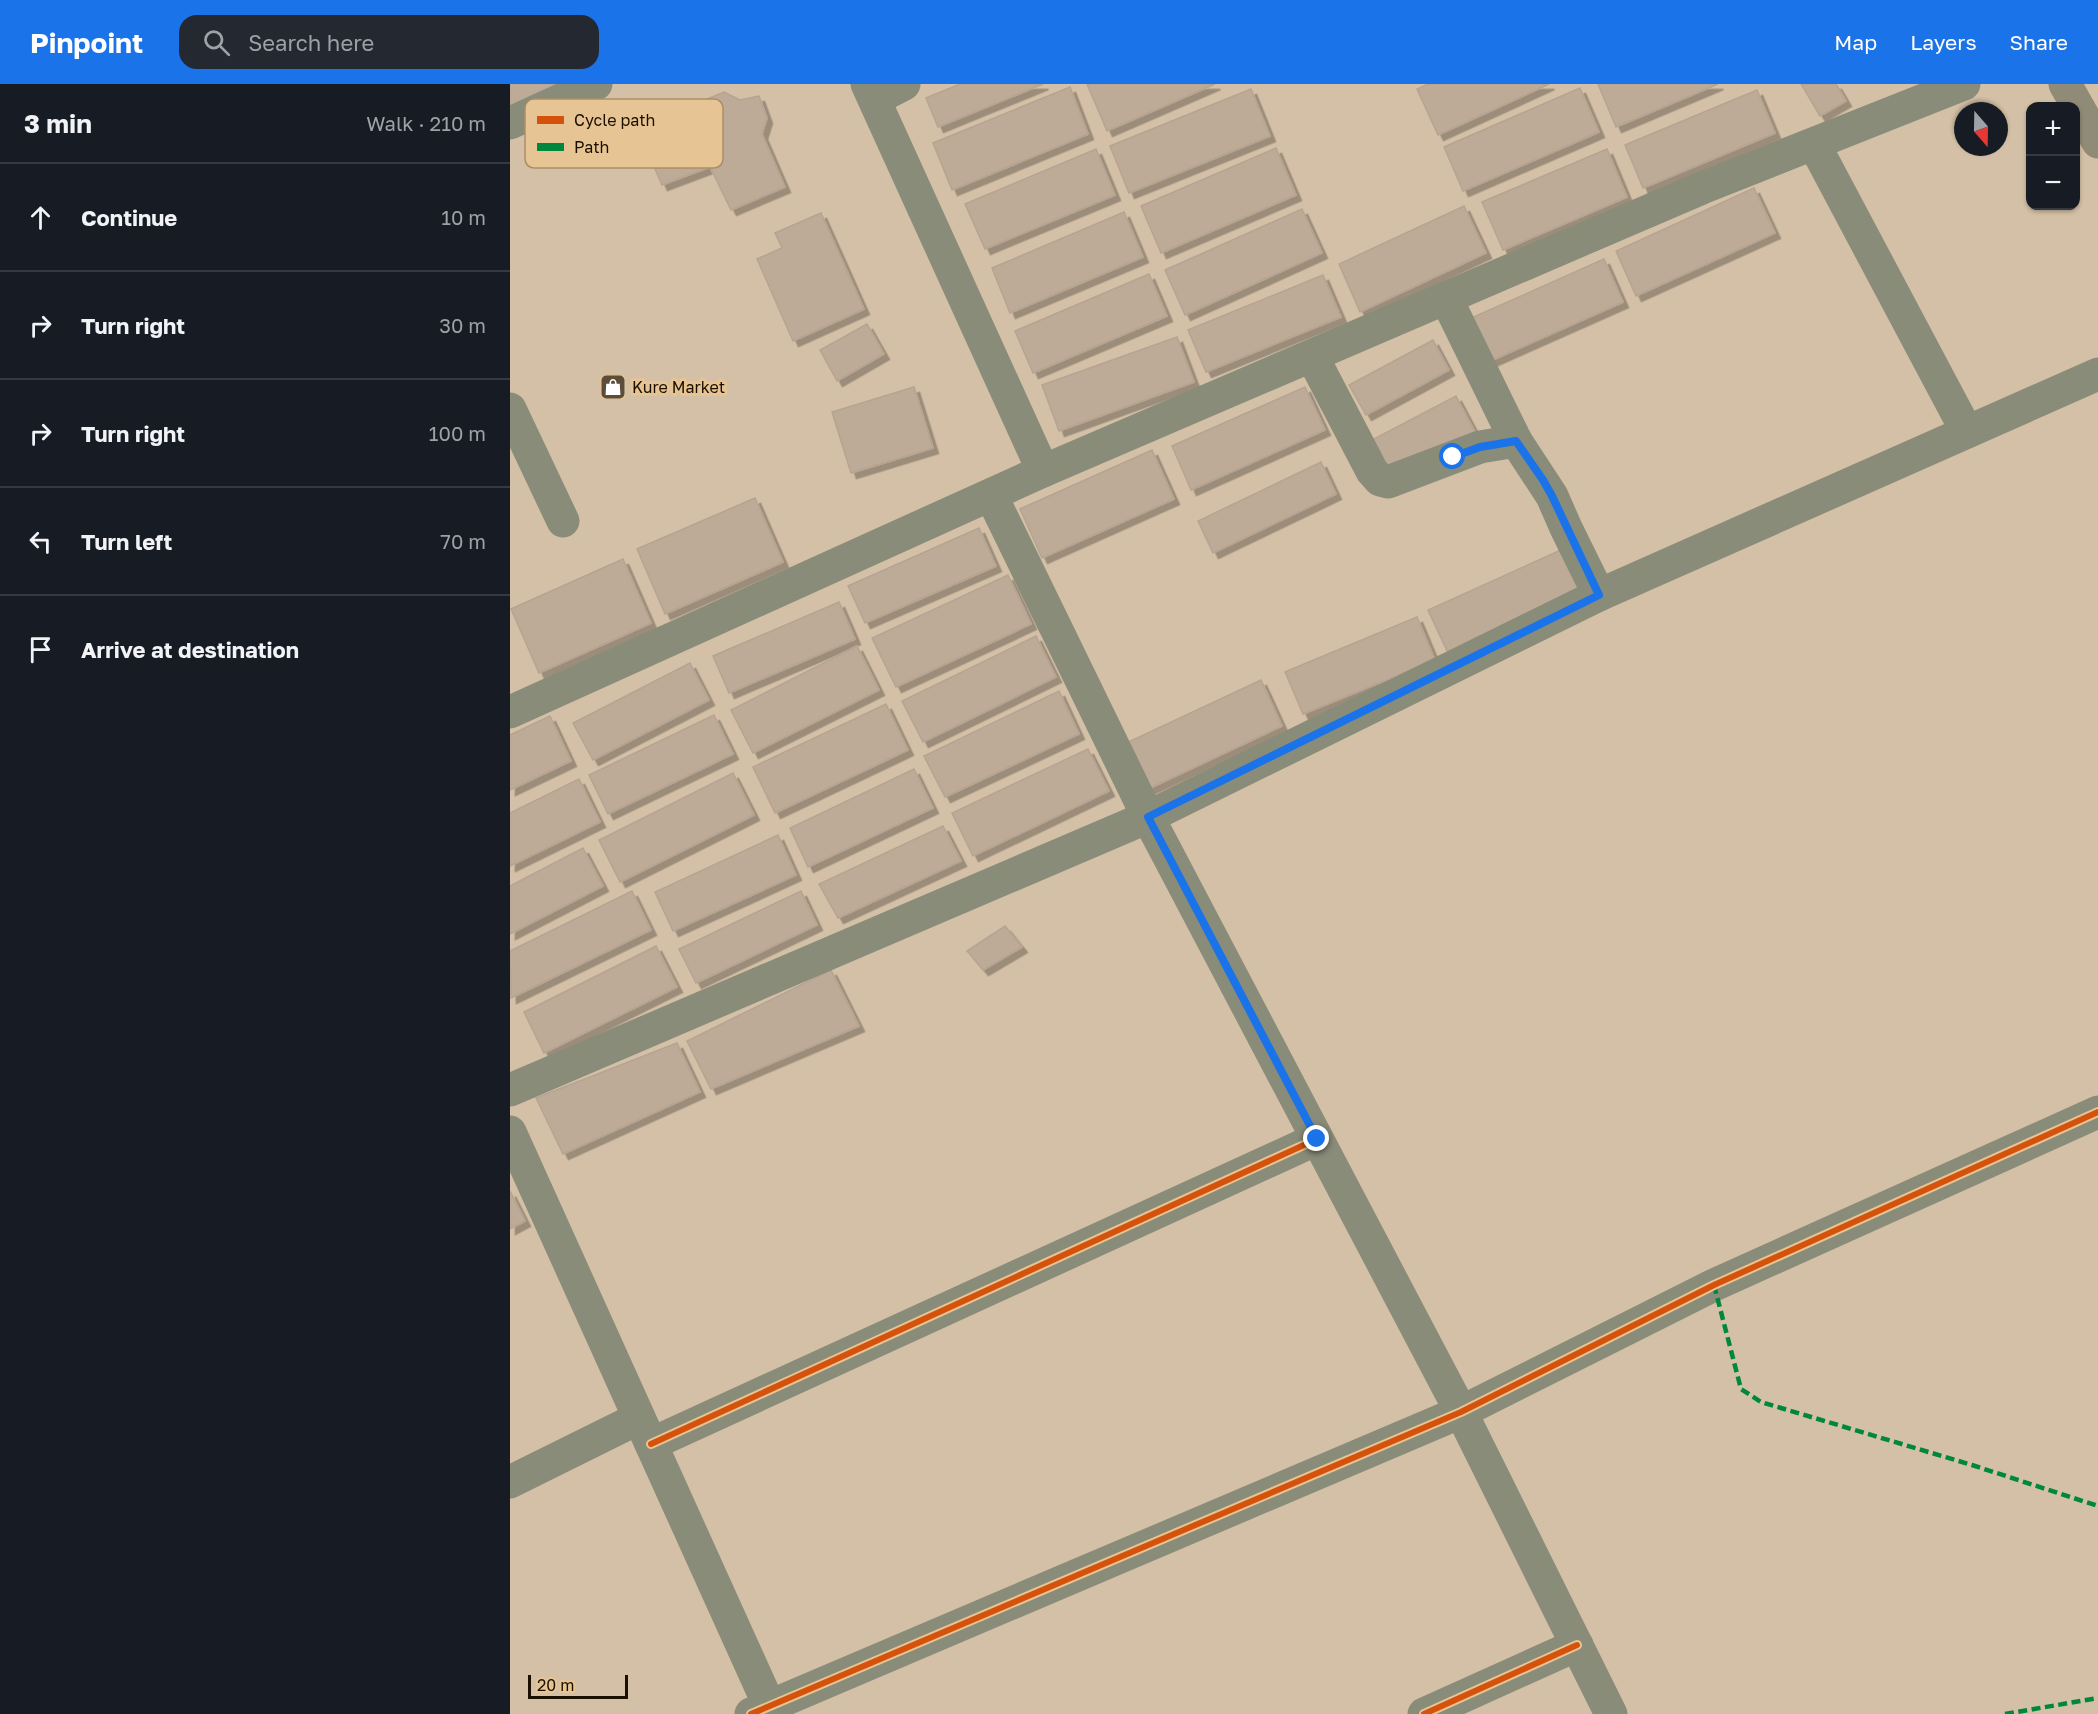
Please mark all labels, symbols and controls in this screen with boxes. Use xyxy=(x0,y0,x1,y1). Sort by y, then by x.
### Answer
search box xyxy=(179,15,599,69)
text: Pinpoint xyxy=(30,26,143,59)
icon: search xyxy=(200,26,233,59)
text: Search here xyxy=(248,29,374,56)
text: Map xyxy=(1834,29,1877,55)
text: Layers xyxy=(1910,29,1977,55)
text: Share xyxy=(2010,29,2068,55)
legend xyxy=(525,99,723,168)
north arrow xyxy=(1954,102,2008,156)
map controls xyxy=(2026,102,2080,210)
button: + xyxy=(2026,102,2080,156)
text: 3 min xyxy=(24,108,92,139)
text: Cycle path xyxy=(574,110,655,130)
text: Walk · 210 m xyxy=(366,111,486,135)
text: Path xyxy=(574,137,609,157)
button: − xyxy=(2026,156,2080,210)
icon: ahead xyxy=(24,201,57,234)
text: Continue xyxy=(81,204,177,231)
text: 10 m xyxy=(441,205,486,229)
icon: right xyxy=(24,309,57,342)
text: Turn right xyxy=(81,312,185,339)
text: 30 m xyxy=(439,313,486,337)
shop icon: Kure Market xyxy=(598,372,628,402)
place label: Kure Market xyxy=(632,377,725,397)
icon: right xyxy=(24,417,57,450)
text: Turn right xyxy=(81,420,185,447)
text: 100 m xyxy=(429,421,486,445)
route start xyxy=(1439,443,1465,469)
icon: left xyxy=(24,525,57,558)
text: Turn left xyxy=(81,528,172,555)
text: 70 m xyxy=(440,529,486,553)
icon: arrive xyxy=(24,633,57,666)
text: Arrive at destination xyxy=(81,636,299,663)
route end xyxy=(1303,1125,1329,1151)
scale bar xyxy=(528,1672,628,1700)
text: 20 m xyxy=(537,1675,574,1695)

